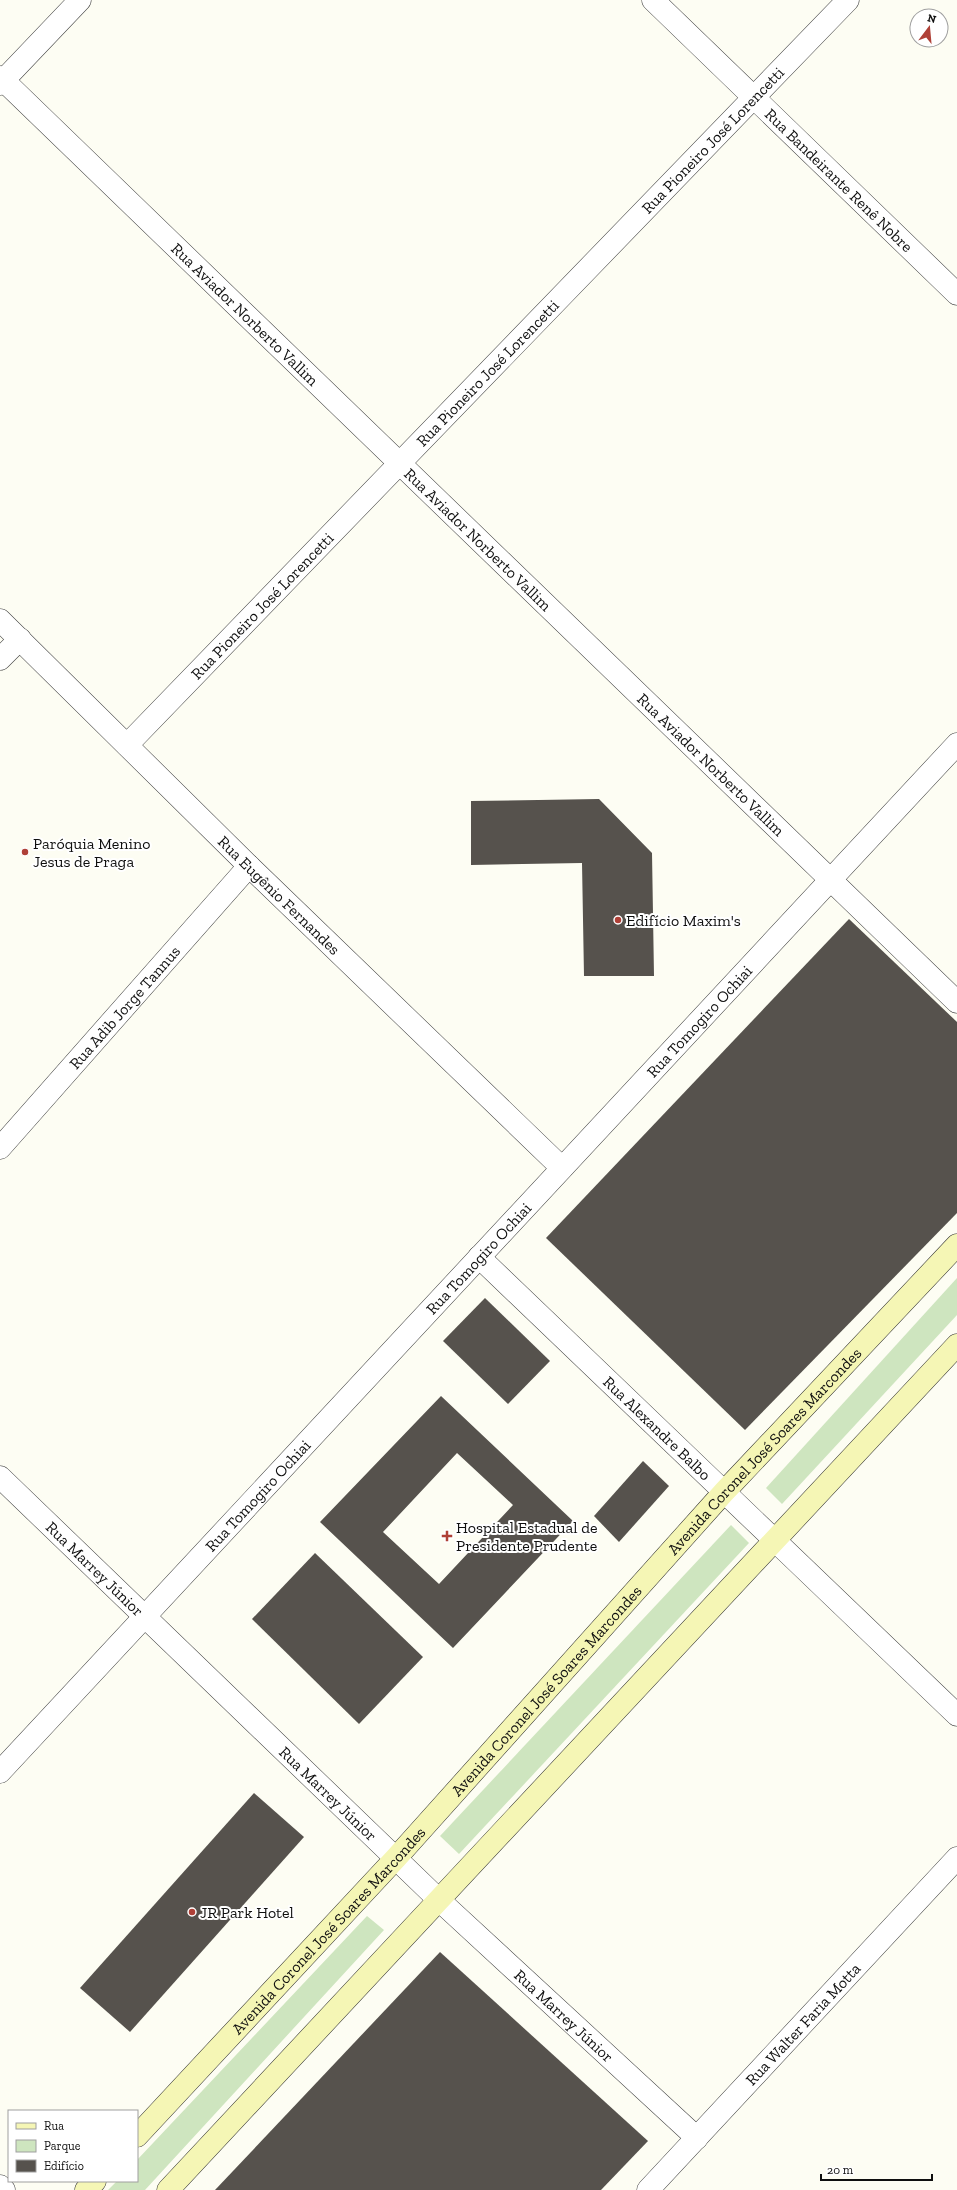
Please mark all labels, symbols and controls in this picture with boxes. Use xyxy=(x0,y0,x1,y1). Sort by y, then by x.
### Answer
north arrow xyxy=(909,8,949,48)
text: N xyxy=(926,11,938,26)
street label: Rua Pioneiro José Lorencetti xyxy=(638,63,788,218)
street label: Rua Bandeirante Renê Nobre xyxy=(761,105,917,256)
street label: Rua Aviador Norberto Vallim xyxy=(167,239,323,390)
street label: Rua Pioneiro José Lorencetti xyxy=(412,296,563,450)
street label: Rua Aviador Norberto Vallim xyxy=(400,464,555,615)
street label: Rua Pioneiro José Lorencetti xyxy=(187,528,338,683)
street label: Rua Aviador Norberto Vallim xyxy=(633,689,788,840)
street label: Rua Eugênio Fernandes xyxy=(214,832,344,959)
place label: Paróquia Menino Jesus de Praga xyxy=(33,834,150,871)
marker: Paróquia Menino Jesus de Praga xyxy=(20,847,30,857)
place label: Edifício Maxim's xyxy=(626,911,741,930)
marker: Edifício Maxim's xyxy=(613,915,623,925)
street label: Rua Adib Jorge Tannus xyxy=(65,942,184,1073)
street label: Rua Tomogiro Ochiai xyxy=(643,961,756,1081)
street label: Rua Tomogiro Ochiai xyxy=(422,1198,536,1318)
street label: Avenida Coronel José Soares Marcondes xyxy=(664,1344,865,1559)
street label: Rua Alexandre Balbo xyxy=(599,1372,715,1484)
street label: Rua Tomogiro Ochiai xyxy=(201,1435,315,1555)
street label: Rua Marrey Júnior xyxy=(42,1518,148,1621)
place label: Hospital Estadual de Presidente Prudente xyxy=(456,1518,598,1555)
marker: Hospital Estadual de Presidente Prudente xyxy=(441,1530,453,1542)
street label: Avenida Coronel José Soares Marcondes xyxy=(447,1582,646,1800)
street label: Rua Marrey Júnior xyxy=(275,1742,381,1845)
street label: Avenida Coronel José Soares Marcondes xyxy=(228,1823,429,2038)
place label: JR Park Hotel xyxy=(200,1903,294,1922)
marker: JR Park Hotel xyxy=(187,1907,197,1917)
street label: Rua Walter Faria Motta xyxy=(742,1959,865,2089)
street label: Rua Marrey Júnior xyxy=(510,1965,618,2067)
legend xyxy=(8,2110,138,2182)
text: Rua xyxy=(44,2119,64,2133)
text: Parque xyxy=(44,2139,81,2153)
scale bar xyxy=(821,2156,932,2182)
text: Edifício xyxy=(44,2159,84,2173)
text: 20 m xyxy=(827,2163,854,2177)

